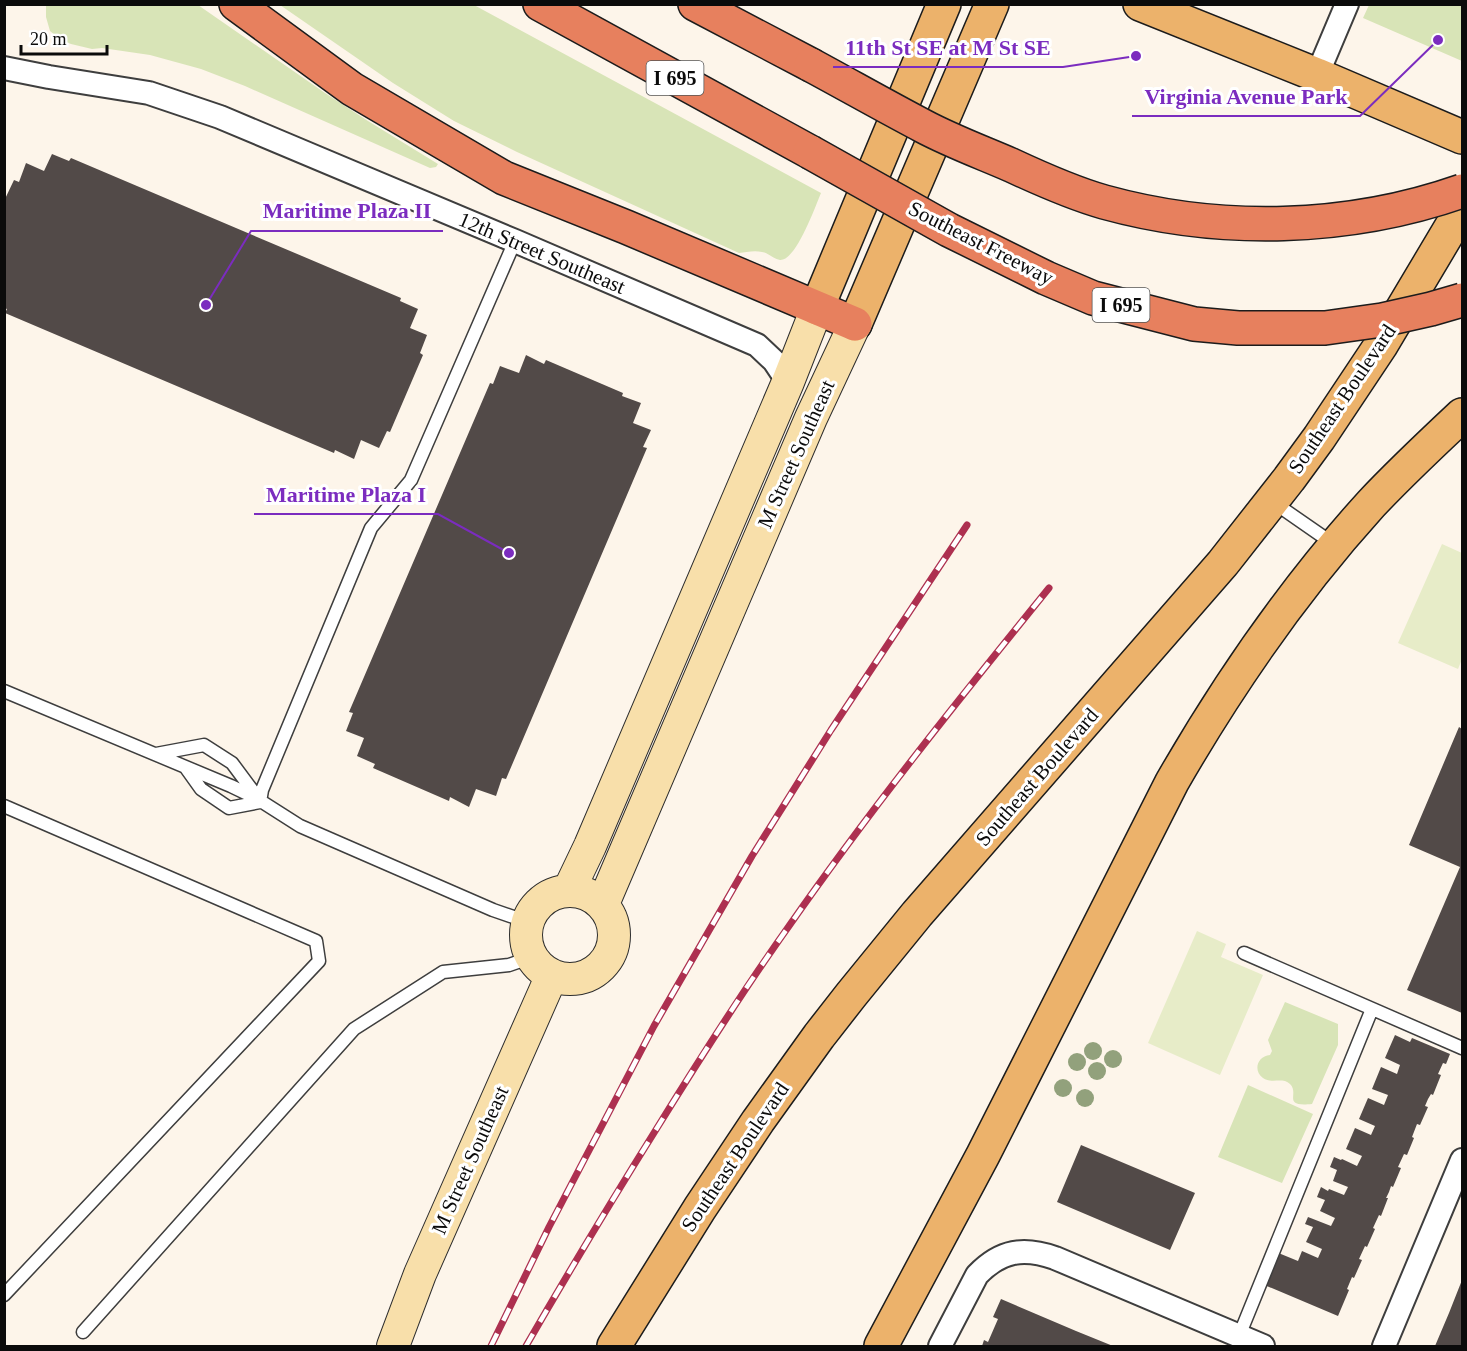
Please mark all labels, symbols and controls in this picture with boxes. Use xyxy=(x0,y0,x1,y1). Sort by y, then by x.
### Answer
scale bar xyxy=(21,18,106,56)
callout: 11th St SE at M St SE xyxy=(833,27,1063,67)
text: 20 m xyxy=(30,29,67,49)
text: 11th St SE at M St SE xyxy=(845,35,1051,60)
road number: I 695 xyxy=(646,61,704,95)
callout: Virginia Avenue Park xyxy=(1132,76,1360,116)
text: Virginia Avenue Park xyxy=(1145,84,1348,109)
callout: Maritime Plaza II xyxy=(251,191,443,231)
street label: Southeast Freeway xyxy=(905,196,1058,290)
text: Maritime Plaza II xyxy=(263,198,431,223)
street label: 12th Street Southeast xyxy=(455,207,629,299)
road number: I 695 xyxy=(1092,288,1150,322)
street label: Southeast Boulevard xyxy=(1283,320,1401,478)
street label: M Street Southeast xyxy=(753,376,840,532)
callout: Maritime Plaza I xyxy=(254,474,438,514)
text: Maritime Plaza I xyxy=(266,482,426,507)
street label: Southeast Boulevard xyxy=(971,703,1104,851)
street label: Southeast Boulevard xyxy=(676,1078,794,1236)
street label: M Street Southeast xyxy=(427,1082,514,1238)

